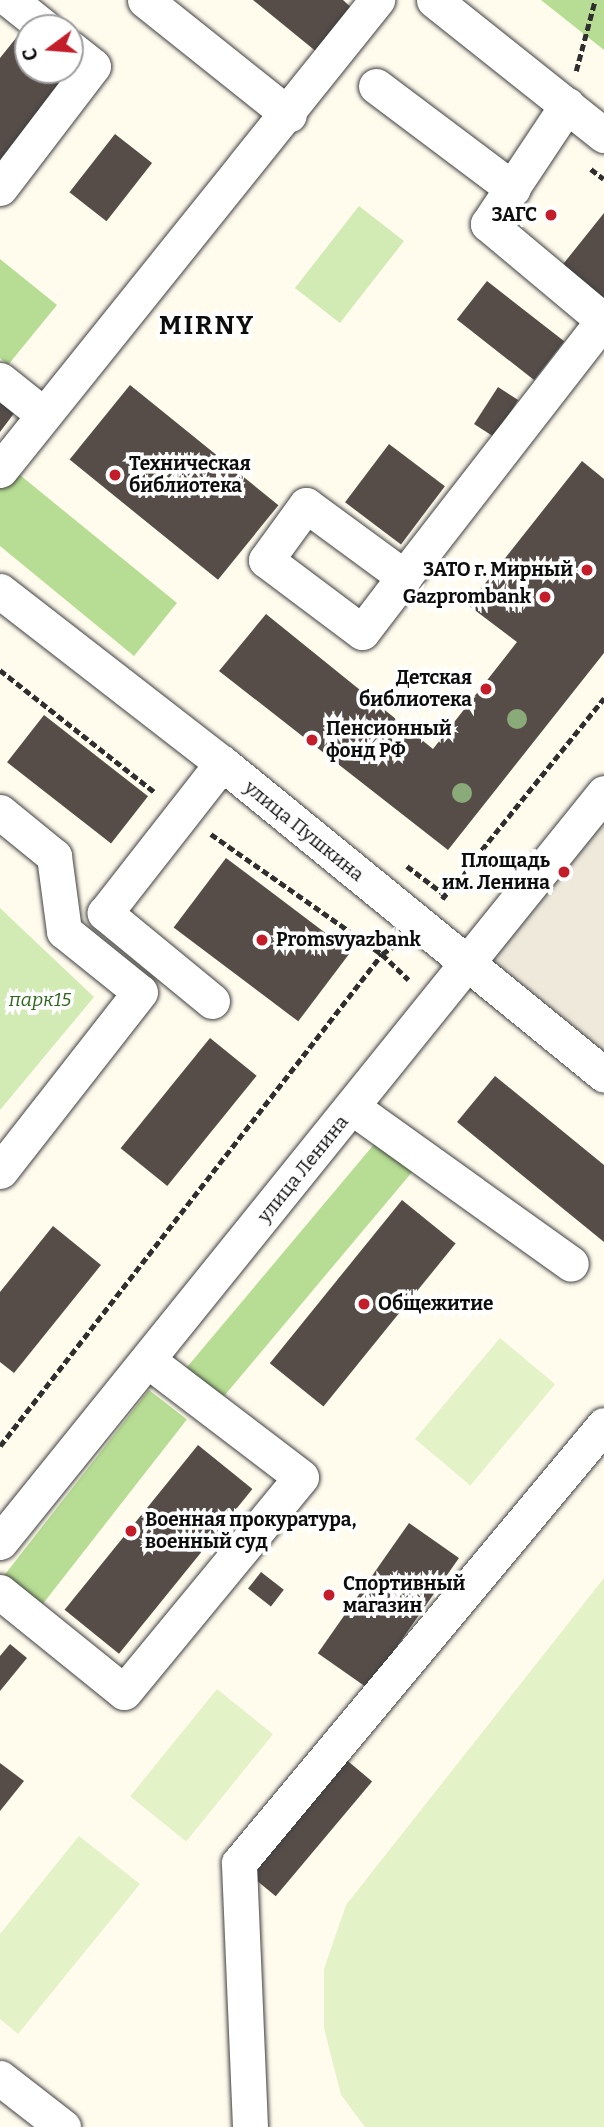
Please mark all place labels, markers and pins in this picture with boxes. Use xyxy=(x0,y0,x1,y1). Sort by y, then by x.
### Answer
place label: ЗАГС xyxy=(491,204,537,226)
marker: ЗАГС xyxy=(543,207,559,223)
place label: Техническая библиотека xyxy=(129,453,251,497)
marker: Техническая библиотека xyxy=(107,467,123,483)
place label: ЗАТО г. Мирный xyxy=(423,559,573,581)
marker: ЗАТО г. Мирный xyxy=(579,562,595,578)
place label: Gazprombank xyxy=(403,586,531,608)
marker: Gazprombank xyxy=(537,589,553,605)
place label: Детская библиотека xyxy=(359,667,472,711)
marker: Детская библиотека xyxy=(478,681,494,697)
place label: Пенсионный фонд РФ xyxy=(326,718,452,762)
marker: Пенсионный фонд РФ xyxy=(304,732,320,748)
place label: Площадь им. Ленина xyxy=(442,850,550,894)
marker: Площадь им. Ленина xyxy=(556,864,572,880)
place label: Promsvyazbank xyxy=(276,929,421,951)
marker: Promsvyazbank xyxy=(254,932,270,948)
place label: Общежитие xyxy=(378,1293,493,1315)
marker: Общежитие xyxy=(356,1296,372,1312)
place label: Военная прокуратура, военный суд xyxy=(145,1509,356,1553)
marker: Военная прокуратура, военный суд xyxy=(123,1523,139,1539)
place label: Спортивный магазин xyxy=(343,1573,465,1617)
marker: Спортивный магазин xyxy=(321,1587,337,1603)

